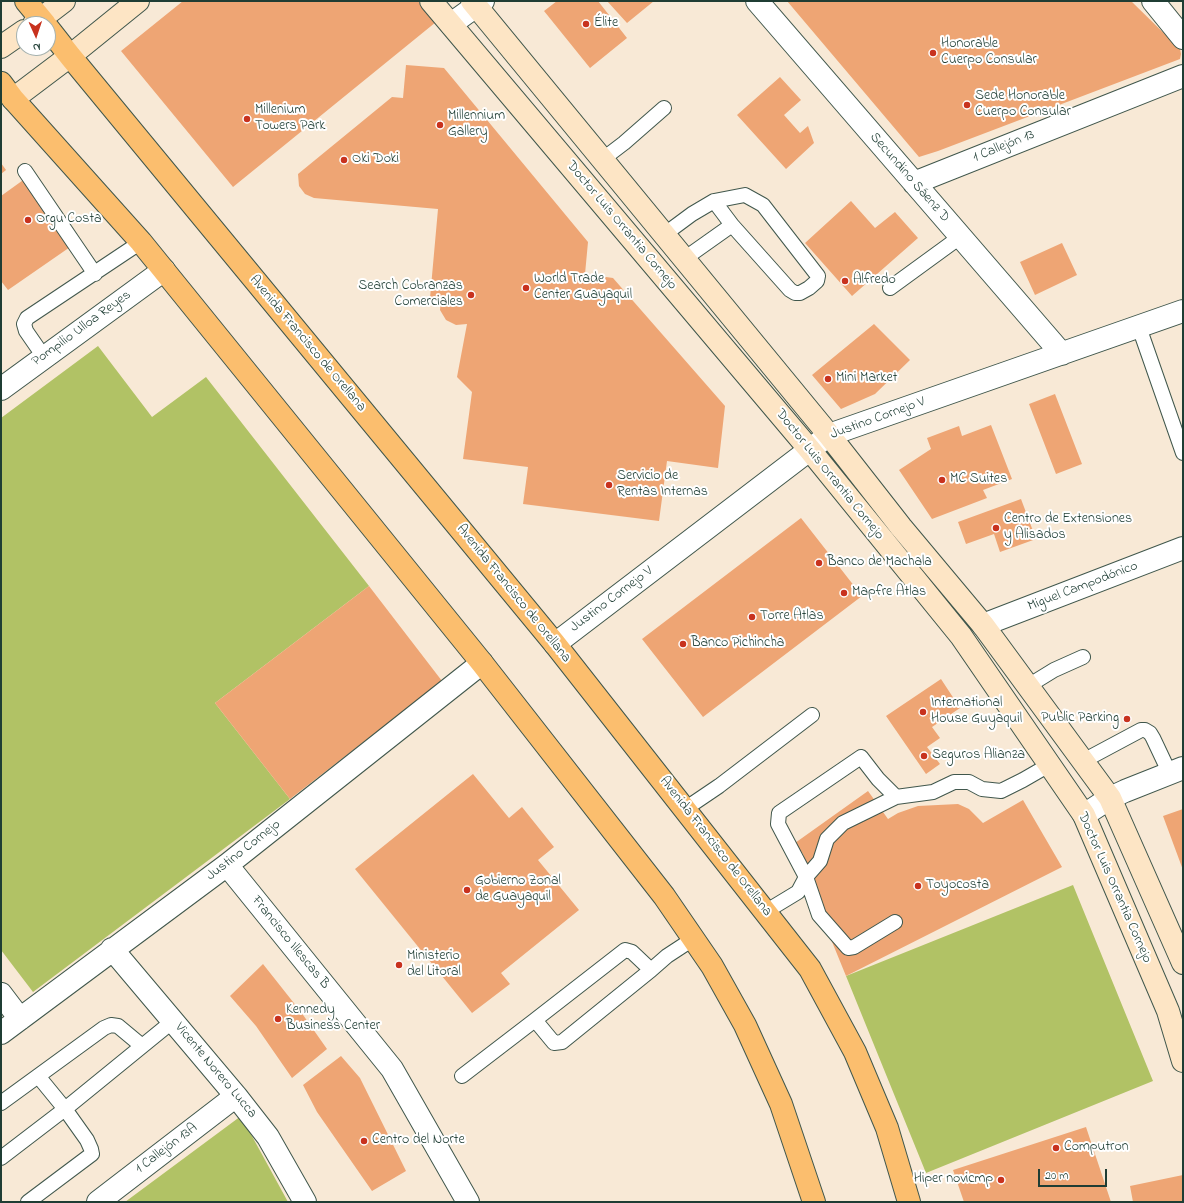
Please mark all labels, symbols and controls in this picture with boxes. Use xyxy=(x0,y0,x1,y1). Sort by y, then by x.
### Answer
north arrow xyxy=(16,16,56,56)
place label: Élite xyxy=(594,16,618,32)
marker: Élite xyxy=(581,19,591,29)
place label: Honorable Cuerpo Consular xyxy=(941,37,1037,70)
text: N xyxy=(32,39,41,55)
marker: Honorable Cuerpo Consular xyxy=(928,48,938,58)
place label: Sede Honorable Cuerpo Consular xyxy=(975,89,1071,122)
marker: Sede Honorable Cuerpo Consular xyxy=(962,100,972,110)
place label: Millenium Towers Park xyxy=(255,103,325,136)
place label: Millennium Gallery xyxy=(448,109,505,142)
marker: Millenium Towers Park xyxy=(242,114,252,124)
marker: Millennium Gallery xyxy=(435,120,445,130)
street label: 1 Callejón 13 xyxy=(971,127,1037,167)
street label: Secundino Sáenz D xyxy=(865,130,953,226)
place label: Oki Doki xyxy=(352,152,399,168)
marker: Oki Doki xyxy=(339,155,349,165)
street label: Doctor Luis Orrantia Cornejo xyxy=(562,158,680,294)
place label: Orgu Costa xyxy=(36,212,102,228)
marker: Orgu Costa xyxy=(23,215,33,225)
street label: Avenida Francisco de Orellana xyxy=(245,272,369,416)
place label: World Trade Center Guayaquil xyxy=(534,272,632,304)
place label: Alfredo xyxy=(853,273,896,289)
marker: Alfredo xyxy=(840,276,850,286)
place label: Search Cobranzas Comerciales xyxy=(358,279,463,312)
marker: World Trade Center Guayaquil xyxy=(521,283,531,293)
street label: Pompilio Ulloa Reyes xyxy=(29,287,135,371)
marker: Search Cobranzas Comerciales xyxy=(466,290,476,300)
place label: Mini Market xyxy=(836,371,897,387)
marker: Mini Market xyxy=(823,374,833,384)
street label: Justino Cornejo V xyxy=(828,394,928,444)
street label: Doctor Luis Orrantia Cornejo xyxy=(771,406,887,544)
place label: Servicio de Rentas Internas xyxy=(617,469,708,502)
place label: MC Suites xyxy=(950,472,1007,488)
marker: MC Suites xyxy=(937,475,947,485)
marker: Servicio de Rentas Internas xyxy=(604,480,614,490)
place label: Centro de Extensiones y Alisados xyxy=(1004,512,1132,544)
street label: Avenida Francisco de Orellana xyxy=(452,522,574,666)
marker: Centro de Extensiones y Alisados xyxy=(991,523,1001,533)
place label: Banco de Machala xyxy=(827,555,932,571)
marker: Banco de Machala xyxy=(814,558,824,568)
street label: Miguel Campodónico xyxy=(1026,558,1140,616)
street label: Justino Cornejo V xyxy=(567,563,657,637)
place label: Mapfre Atlas xyxy=(852,585,926,601)
marker: Mapfre Atlas xyxy=(839,588,849,598)
place label: Torre Atlas xyxy=(760,609,824,625)
marker: Torre Atlas xyxy=(747,612,757,622)
place label: Banco Pichincha xyxy=(691,636,784,652)
marker: Banco Pichincha xyxy=(678,639,688,649)
place label: International House Guyaquil xyxy=(931,696,1022,728)
marker: International House Guyaquil xyxy=(918,707,928,717)
place label: Public Parking xyxy=(1041,711,1119,727)
marker: Public Parking xyxy=(1122,714,1132,724)
place label: Seguros Alianza xyxy=(932,748,1025,764)
marker: Seguros Alianza xyxy=(919,751,929,761)
street label: Avenida Francisco de Orellana xyxy=(655,774,775,920)
street label: Doctor Luis Orrantia Cornejo xyxy=(1073,810,1155,966)
street label: Justino Cornejo xyxy=(204,817,284,885)
place label: Gobierno Zonal de Guayaquil xyxy=(475,874,561,906)
place label: Toyocosta xyxy=(926,878,989,894)
marker: Toyocosta xyxy=(913,881,923,891)
marker: Gobierno Zonal de Guayaquil xyxy=(462,885,472,895)
street label: Francisco Illescas B xyxy=(247,893,333,993)
place label: Ministerio del Litoral xyxy=(407,949,461,982)
marker: Ministerio del Litoral xyxy=(394,960,404,970)
place label: Kennedy Business Center xyxy=(286,1003,380,1036)
marker: Kennedy Business Center xyxy=(273,1014,283,1024)
street label: Vicente Norero Lucca xyxy=(170,1020,260,1122)
street label: 1 Callejón 13A xyxy=(133,1120,201,1178)
place label: Centro del Norte xyxy=(372,1133,465,1149)
marker: Centro del Norte xyxy=(359,1136,369,1146)
place label: Computron xyxy=(1064,1140,1129,1156)
marker: Computron xyxy=(1051,1143,1061,1153)
scale bar xyxy=(1040,1161,1109,1187)
text: 20 m xyxy=(1045,1167,1068,1185)
place label: Hiper novicmp xyxy=(914,1172,993,1188)
marker: Hiper novicmp xyxy=(996,1175,1006,1185)

